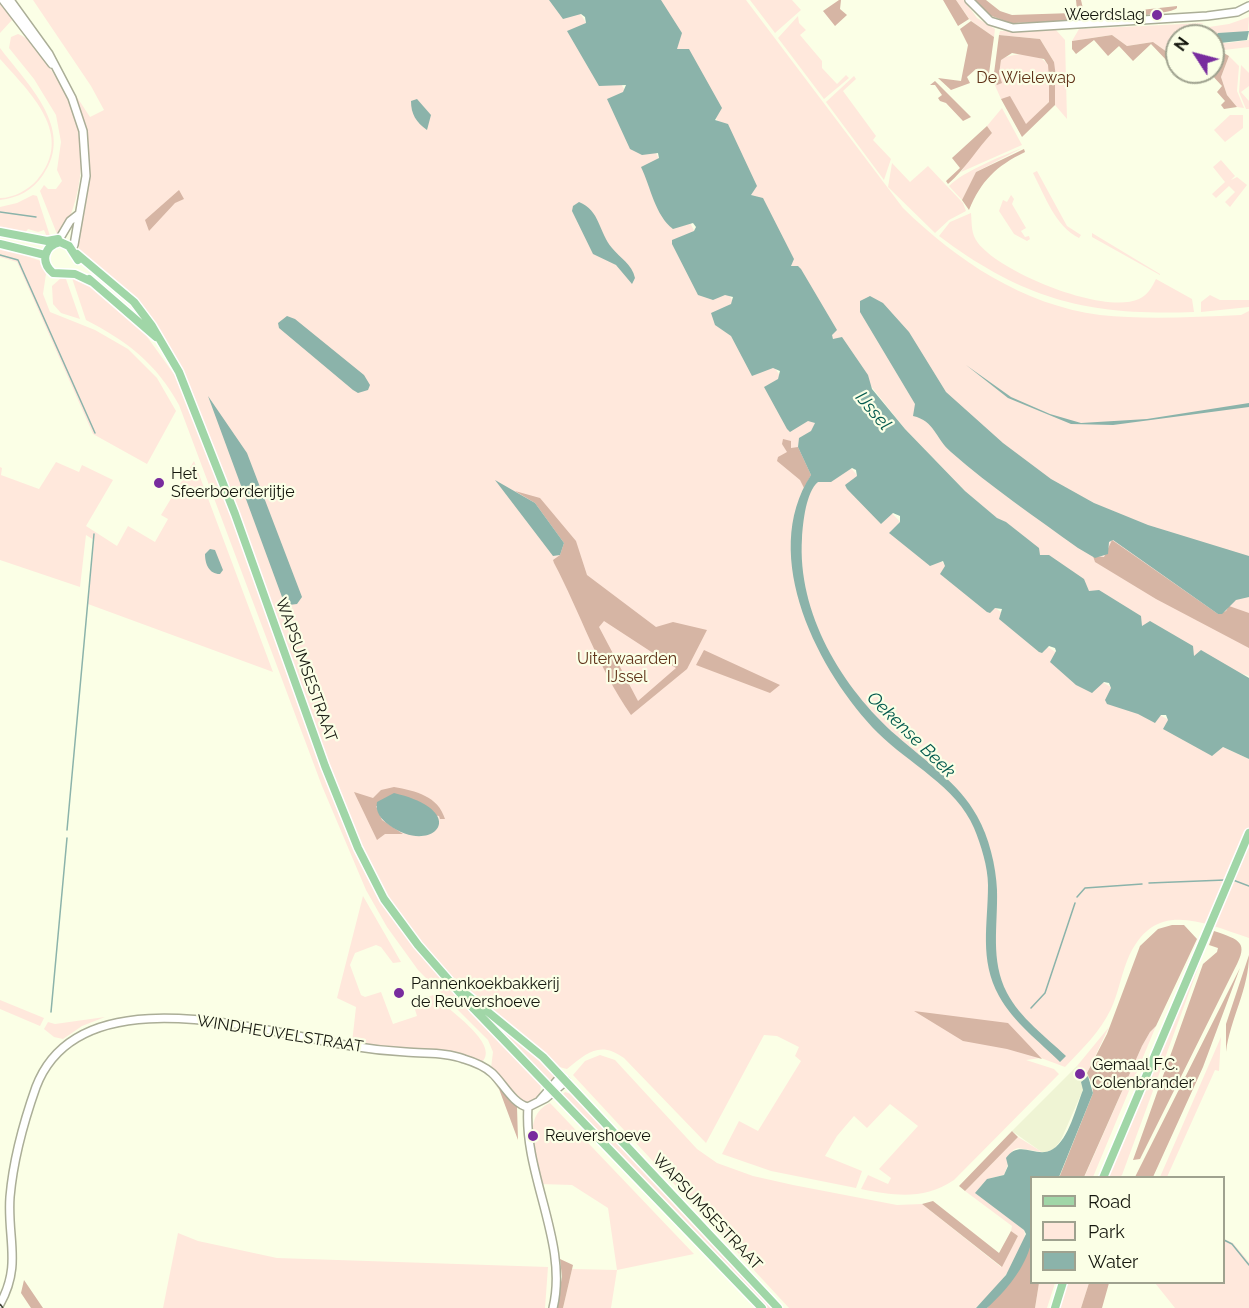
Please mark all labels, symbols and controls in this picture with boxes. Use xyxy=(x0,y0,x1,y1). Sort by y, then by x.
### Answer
place label: Weerdslag xyxy=(1065,5,1145,25)
marker: Weerdslag xyxy=(1150,8,1164,22)
north arrow xyxy=(1165,24,1225,84)
text: N xyxy=(1170,34,1193,55)
park label: De Wielewap xyxy=(976,68,1076,88)
water label: IJssel xyxy=(851,387,895,435)
place label: Het Sfeerboerderijtje xyxy=(171,464,295,502)
marker: Het Sfeerboerderijtje xyxy=(152,476,166,490)
street label: WAPSUMSESTRAAT xyxy=(271,595,341,745)
park label: Uiterwaarden IJssel xyxy=(577,649,677,687)
water label: Oekense Beek xyxy=(862,687,960,783)
place label: Pannenkoekbakkerij de Reuvershoeve xyxy=(411,974,560,1012)
marker: Pannenkoekbakkerij de Reuvershoeve xyxy=(392,986,406,1000)
street label: WINDHEUVELSTRAAT xyxy=(195,1011,365,1057)
place label: Gemaal F.C. Colenbrander xyxy=(1092,1055,1194,1093)
marker: Gemaal F.C. Colenbrander xyxy=(1073,1067,1087,1081)
place label: Reuvershoeve xyxy=(545,1126,651,1146)
marker: Reuvershoeve xyxy=(526,1129,540,1143)
street label: WAPSUMSESTRAAT xyxy=(648,1150,766,1274)
legend xyxy=(1030,1176,1225,1284)
text: Road xyxy=(1088,1191,1131,1212)
text: Park xyxy=(1088,1221,1125,1242)
text: Water xyxy=(1088,1251,1138,1272)

